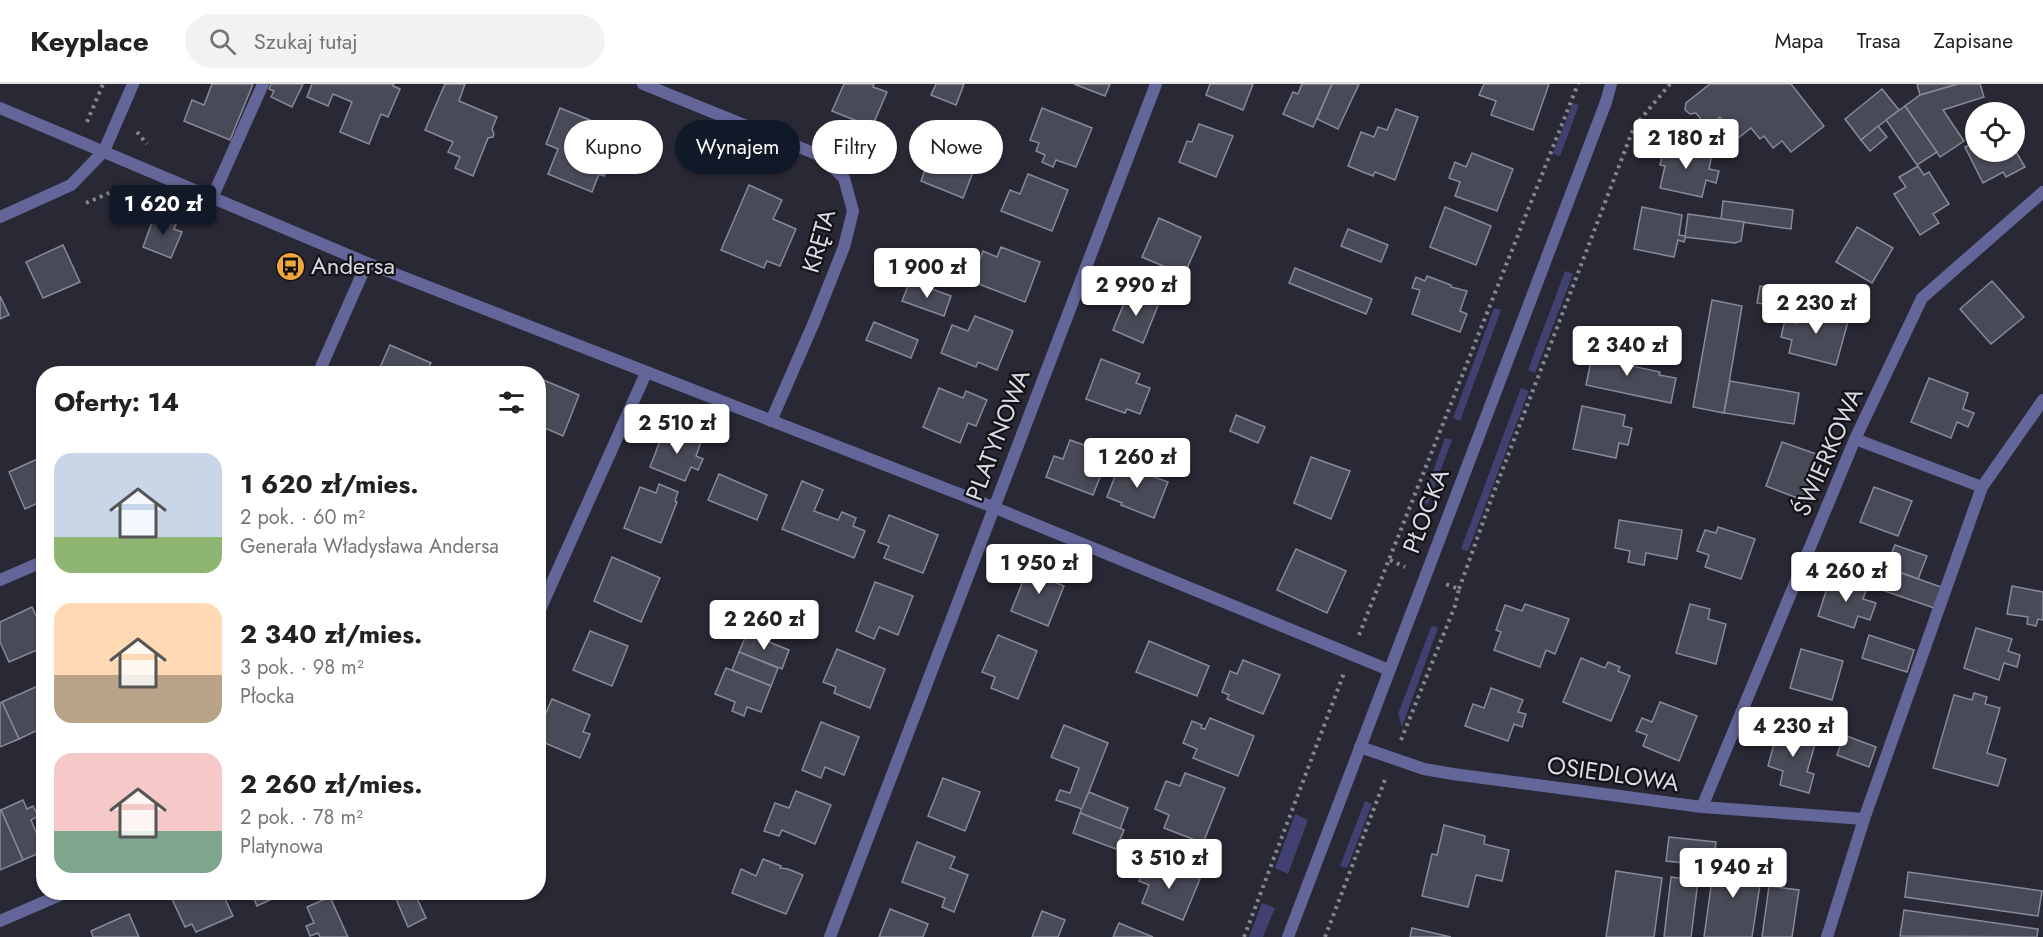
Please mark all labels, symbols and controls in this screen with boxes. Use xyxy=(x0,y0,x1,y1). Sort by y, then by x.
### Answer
search box xyxy=(185,14,605,68)
text: Keyplace xyxy=(30,21,149,62)
icon: search xyxy=(206,25,239,58)
text: Szukaj tutaj xyxy=(254,25,358,57)
text: Mapa xyxy=(1774,26,1824,56)
text: Trasa xyxy=(1857,26,1901,56)
text: Zapisane xyxy=(1934,26,2013,56)
map controls xyxy=(1965,102,2025,162)
button: locate xyxy=(1965,102,2025,162)
pin: 2 180 zł xyxy=(1624,119,1748,170)
chip: Kupno xyxy=(564,120,663,174)
chip: Wynajem xyxy=(675,120,800,174)
chip: Filtry xyxy=(812,120,897,174)
chip: Nowe xyxy=(909,120,1003,174)
text: 2 180 zł xyxy=(1648,124,1724,153)
pin: 1 620 zł xyxy=(101,185,225,236)
text: 1 620 zł xyxy=(124,190,202,219)
street label: KRĘTA xyxy=(793,205,844,277)
place label: Andersa xyxy=(311,248,395,283)
pin: 1 900 zł xyxy=(865,248,989,299)
bus stop icon: Andersa xyxy=(274,250,306,282)
text: 1 900 zł xyxy=(888,253,966,282)
pin: 2 990 zł xyxy=(1074,266,1198,317)
text: 2 990 zł xyxy=(1096,271,1176,300)
pin: 2 230 zł xyxy=(1754,284,1878,335)
text: 2 230 zł xyxy=(1776,289,1856,318)
pin: 2 340 zł xyxy=(1565,326,1689,377)
text: 2 340 zł xyxy=(1587,331,1667,360)
street label: PLATYNOWA xyxy=(956,364,1039,506)
street label: ŚWIERKOWA xyxy=(1784,382,1872,522)
text: Oferty: 14 xyxy=(54,383,179,421)
icon: filters xyxy=(495,386,528,419)
pin: 2 510 zł xyxy=(615,404,739,455)
text: 2 510 zł xyxy=(638,409,716,438)
pin: 1 260 zł xyxy=(1075,438,1199,489)
text: 1 260 zł xyxy=(1098,443,1176,472)
street label: PŁOCKA xyxy=(1393,463,1458,558)
text: 1 620 zł/mies. xyxy=(240,465,419,503)
icon: home xyxy=(102,477,174,549)
text: 2 pok. · 60 m² xyxy=(240,503,365,532)
text: Generała Władysława Andersa xyxy=(240,532,499,561)
pin: 1 950 zł xyxy=(977,544,1101,595)
text: 1 950 zł xyxy=(1000,549,1078,578)
pin: 4 260 zł xyxy=(1784,552,1908,603)
text: 4 260 zł xyxy=(1805,557,1887,586)
pin: 2 260 zł xyxy=(702,600,826,651)
text: 2 260 zł xyxy=(724,605,804,634)
text: 2 340 zł/mies. xyxy=(240,615,422,653)
icon: home xyxy=(102,627,174,699)
text: 3 pok. · 98 m² xyxy=(240,653,364,682)
text: Płocka xyxy=(240,682,294,711)
pin: 4 230 zł xyxy=(1731,707,1855,758)
text: 4 230 zł xyxy=(1753,712,1833,741)
street label: OSIEDLOWA xyxy=(1545,747,1682,800)
text: 2 260 zł/mies. xyxy=(240,765,423,803)
icon: home xyxy=(102,777,174,849)
text: 2 pok. · 78 m² xyxy=(240,803,363,832)
text: Platynowa xyxy=(240,832,323,861)
pin: 3 510 zł xyxy=(1107,839,1231,890)
text: 3 510 zł xyxy=(1131,844,1207,873)
pin: 1 940 zł xyxy=(1671,848,1795,899)
text: 1 940 zł xyxy=(1694,853,1772,882)

